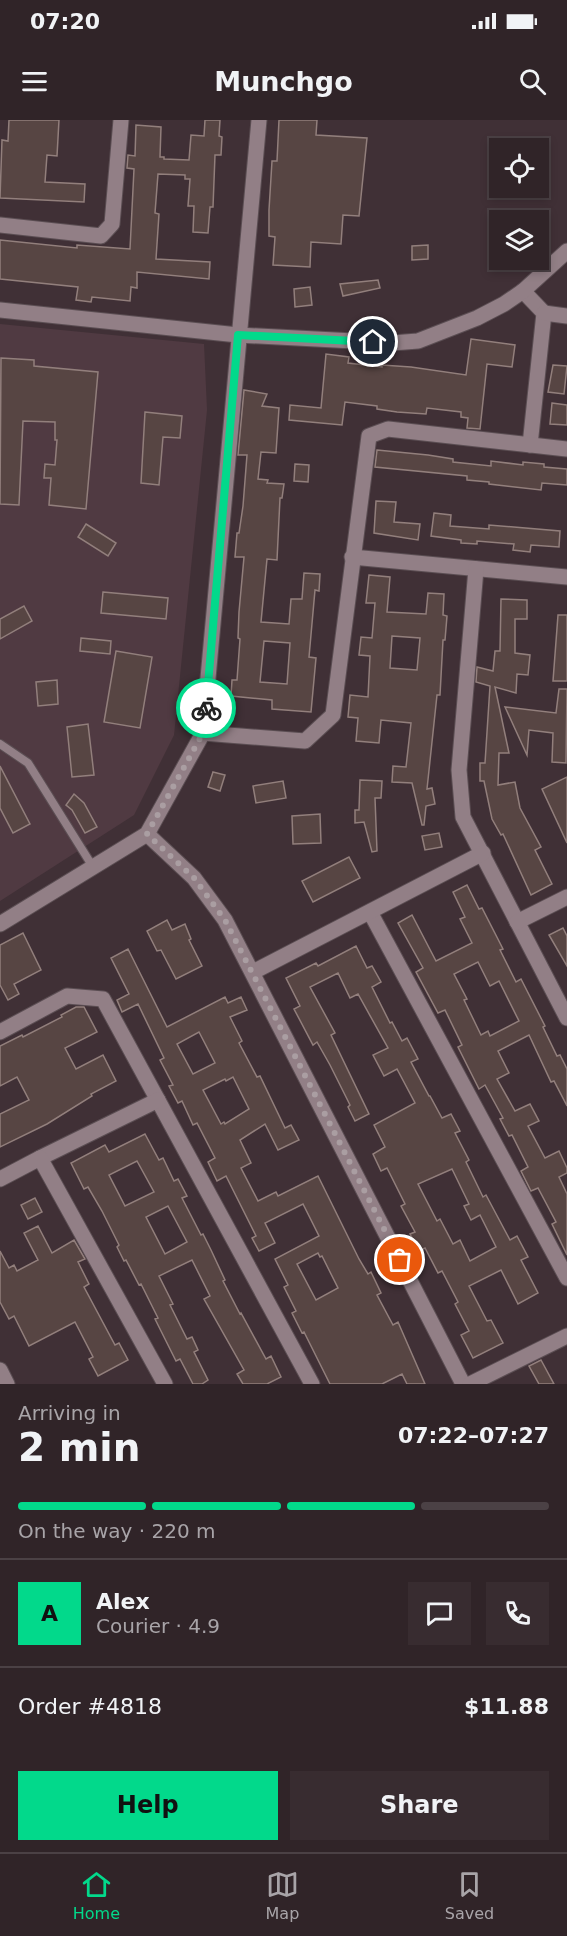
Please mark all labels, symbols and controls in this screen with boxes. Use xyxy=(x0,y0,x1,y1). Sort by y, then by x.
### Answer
text: 07:20 xyxy=(30,9,100,34)
icon: menu xyxy=(18,65,51,98)
icon: search xyxy=(516,65,549,98)
text: Munchgo xyxy=(214,66,353,97)
map controls xyxy=(489,138,549,270)
button: locate xyxy=(489,138,549,198)
button: layers xyxy=(489,210,549,270)
pin xyxy=(347,316,398,367)
icon: home xyxy=(356,325,389,358)
courier xyxy=(176,678,236,738)
icon: bike xyxy=(190,692,223,725)
pin xyxy=(374,1234,425,1285)
icon: bag xyxy=(383,1243,416,1276)
text: Arriving in xyxy=(18,1401,121,1425)
text: 07:22–07:27 xyxy=(398,1423,549,1448)
text: 2 min xyxy=(18,1425,140,1470)
text: On the way · 220 m xyxy=(18,1519,216,1543)
button: chat xyxy=(408,1582,471,1645)
button: phone xyxy=(486,1582,549,1645)
text: Alex xyxy=(96,1589,150,1614)
text: A xyxy=(41,1601,58,1626)
text: Courier · 4.9 xyxy=(96,1614,220,1638)
text: Order #4818 xyxy=(18,1694,162,1719)
text: $11.88 xyxy=(464,1694,549,1719)
button: Help xyxy=(18,1771,278,1840)
button: Share xyxy=(290,1771,549,1840)
tab: Home xyxy=(73,1868,120,1923)
tab: Map xyxy=(266,1868,299,1923)
tab: Saved xyxy=(445,1868,494,1923)

